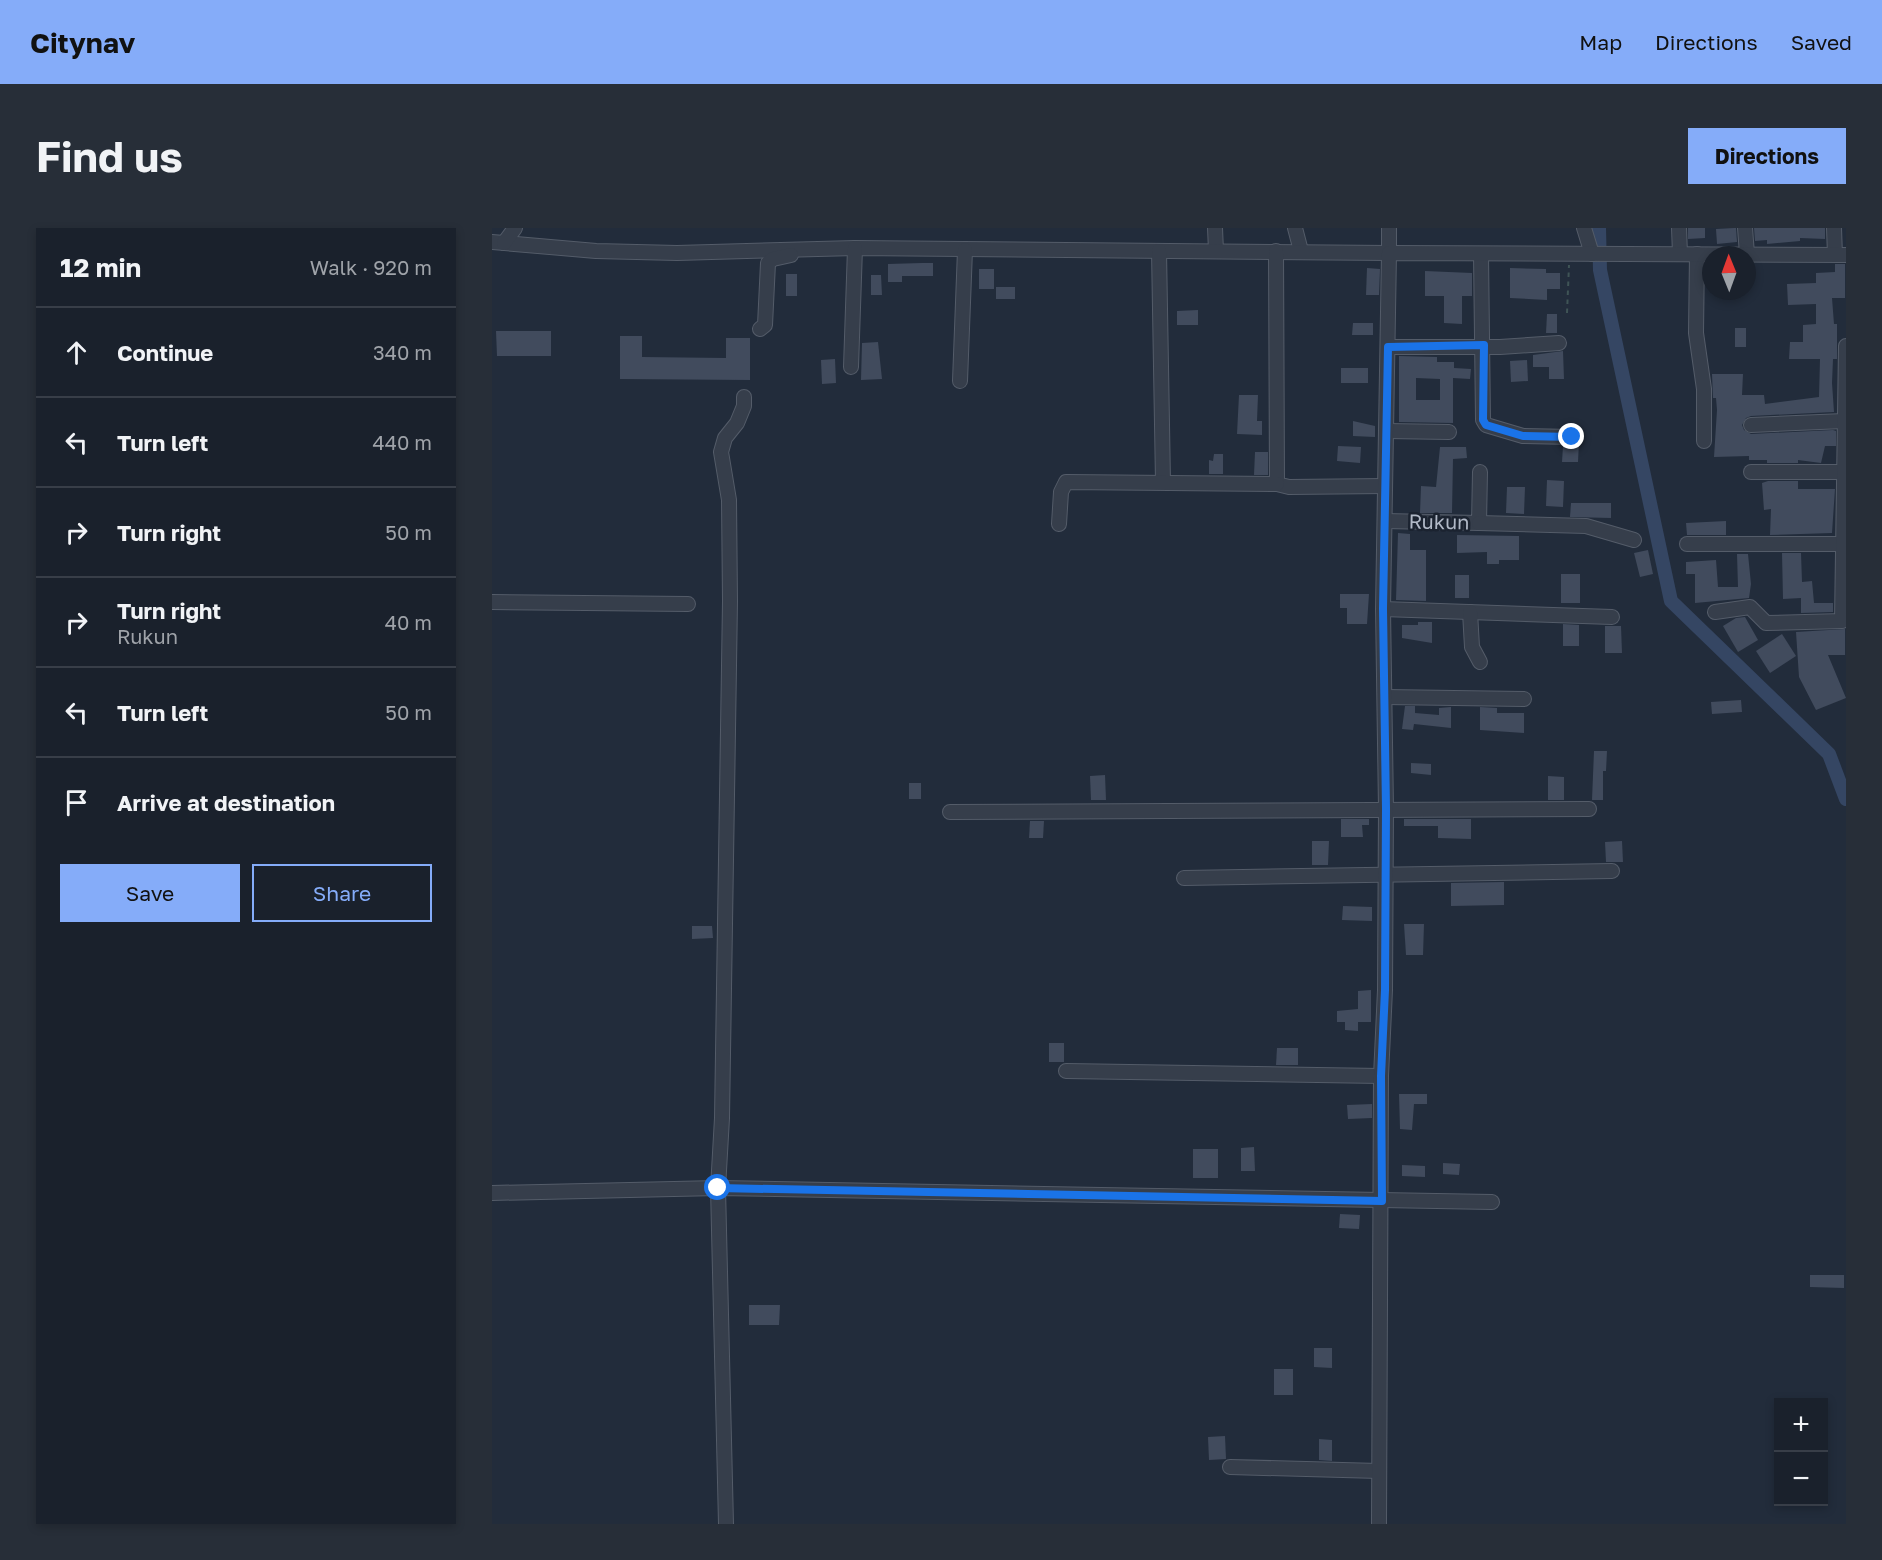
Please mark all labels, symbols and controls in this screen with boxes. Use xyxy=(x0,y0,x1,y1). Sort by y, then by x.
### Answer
text: Citynav xyxy=(30,26,135,59)
text: Map xyxy=(1579,29,1622,55)
text: Directions xyxy=(1655,29,1758,55)
text: Saved xyxy=(1791,29,1852,55)
button: Directions xyxy=(1688,128,1846,184)
text: Find us xyxy=(36,131,183,181)
north arrow xyxy=(1702,246,1756,300)
text: 12 min xyxy=(60,252,141,283)
text: Walk · 920 m xyxy=(310,255,432,279)
icon: ahead xyxy=(60,336,93,369)
text: Continue xyxy=(117,339,213,366)
text: 340 m xyxy=(373,340,432,364)
route end xyxy=(1558,423,1584,449)
icon: left xyxy=(60,426,93,459)
text: Turn left xyxy=(117,429,208,456)
text: 440 m xyxy=(373,430,432,454)
street label: Rukun xyxy=(1408,508,1470,534)
icon: right xyxy=(60,516,93,549)
text: Turn right xyxy=(117,519,221,546)
text: 50 m xyxy=(385,520,432,544)
text: Turn right xyxy=(117,597,221,624)
icon: right xyxy=(60,606,93,639)
text: 40 m xyxy=(385,610,432,634)
text: Rukun xyxy=(117,624,178,648)
icon: left xyxy=(60,696,93,729)
text: Turn left xyxy=(117,699,208,726)
text: 50 m xyxy=(385,700,432,724)
icon: arrive xyxy=(60,786,93,819)
text: Arrive at destination xyxy=(117,789,335,816)
button: Save xyxy=(60,864,240,922)
button: Share xyxy=(252,864,432,922)
route start xyxy=(704,1174,730,1200)
map controls xyxy=(1774,1398,1828,1506)
button: + xyxy=(1774,1398,1828,1452)
button: − xyxy=(1774,1452,1828,1506)

